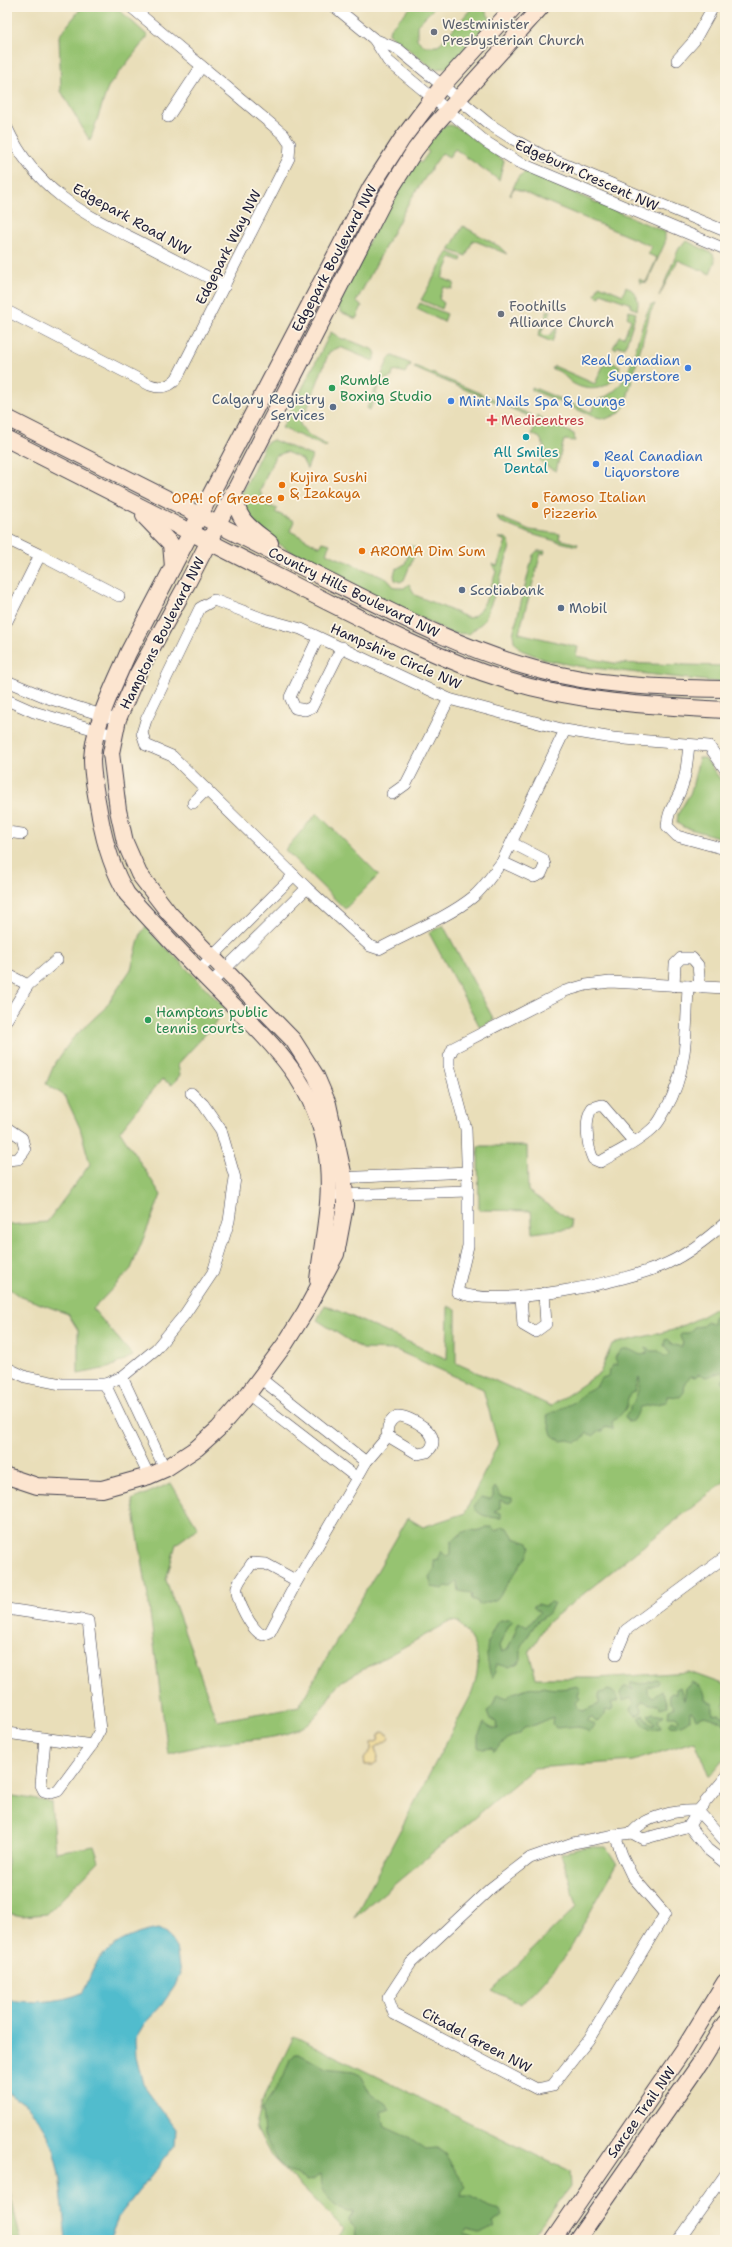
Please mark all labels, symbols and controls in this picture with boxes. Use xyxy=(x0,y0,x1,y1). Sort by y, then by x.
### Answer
place label: Westminister Presbysterian Church xyxy=(442,15,585,49)
marker: Westminister Presbysterian Church xyxy=(429,27,439,37)
street label: Edgeburn Crescent NW xyxy=(512,135,662,215)
street label: Edgepark Road NW xyxy=(70,179,194,259)
street label: Edgepark Boulevard NW xyxy=(287,181,381,335)
street label: Edgepark Way NW xyxy=(191,186,265,308)
place label: Foothills Alliance Church xyxy=(509,297,614,331)
marker: Foothills Alliance Church xyxy=(496,309,506,319)
place label: Real Canadian Superstore xyxy=(581,351,680,385)
marker: Real Canadian Superstore xyxy=(683,363,693,373)
place label: Rumble Boxing Studio xyxy=(340,371,432,405)
marker: Rumble Boxing Studio xyxy=(327,383,337,393)
place label: Calgary Registry Services xyxy=(212,390,325,424)
place label: Mint Nails Spa & Lounge xyxy=(459,392,626,410)
marker: Mint Nails Spa & Lounge xyxy=(446,396,456,406)
marker: Calgary Registry Services xyxy=(328,402,338,412)
place label: Medicentres xyxy=(501,411,584,429)
marker: Medicentres xyxy=(486,414,498,426)
marker: All Smiles Dental xyxy=(521,432,531,442)
place label: All Smiles Dental xyxy=(493,443,559,477)
place label: Real Canadian Liquorstore xyxy=(604,447,703,481)
marker: Real Canadian Liquorstore xyxy=(591,459,601,469)
place label: Kujira Sushi & Izakaya xyxy=(290,468,368,502)
marker: Kujira Sushi & Izakaya xyxy=(277,480,287,490)
place label: Famoso Italian Pizzeria xyxy=(543,488,647,522)
place label: OPA! of Greece xyxy=(171,489,273,507)
marker: OPA! of Greece xyxy=(276,493,286,503)
marker: Famoso Italian Pizzeria xyxy=(530,500,540,510)
place label: AROMA Dim Sum xyxy=(370,542,486,560)
street label: Country Hills Boulevard NW xyxy=(265,543,443,641)
marker: AROMA Dim Sum xyxy=(357,546,367,556)
street label: Hamptons Boulevard NW xyxy=(116,554,208,712)
place label: Scotiabank xyxy=(470,581,544,599)
marker: Scotiabank xyxy=(457,585,467,595)
place label: Mobil xyxy=(569,599,608,617)
marker: Mobil xyxy=(556,603,566,613)
street label: Hampshire Circle NW xyxy=(328,619,464,693)
place label: Hamptons public tennis courts xyxy=(156,1003,268,1037)
marker: Hamptons public tennis courts xyxy=(143,1015,153,1025)
street label: Citadel Green NW xyxy=(419,2003,535,2077)
street label: Sarcee Trail NW xyxy=(603,2063,679,2161)

